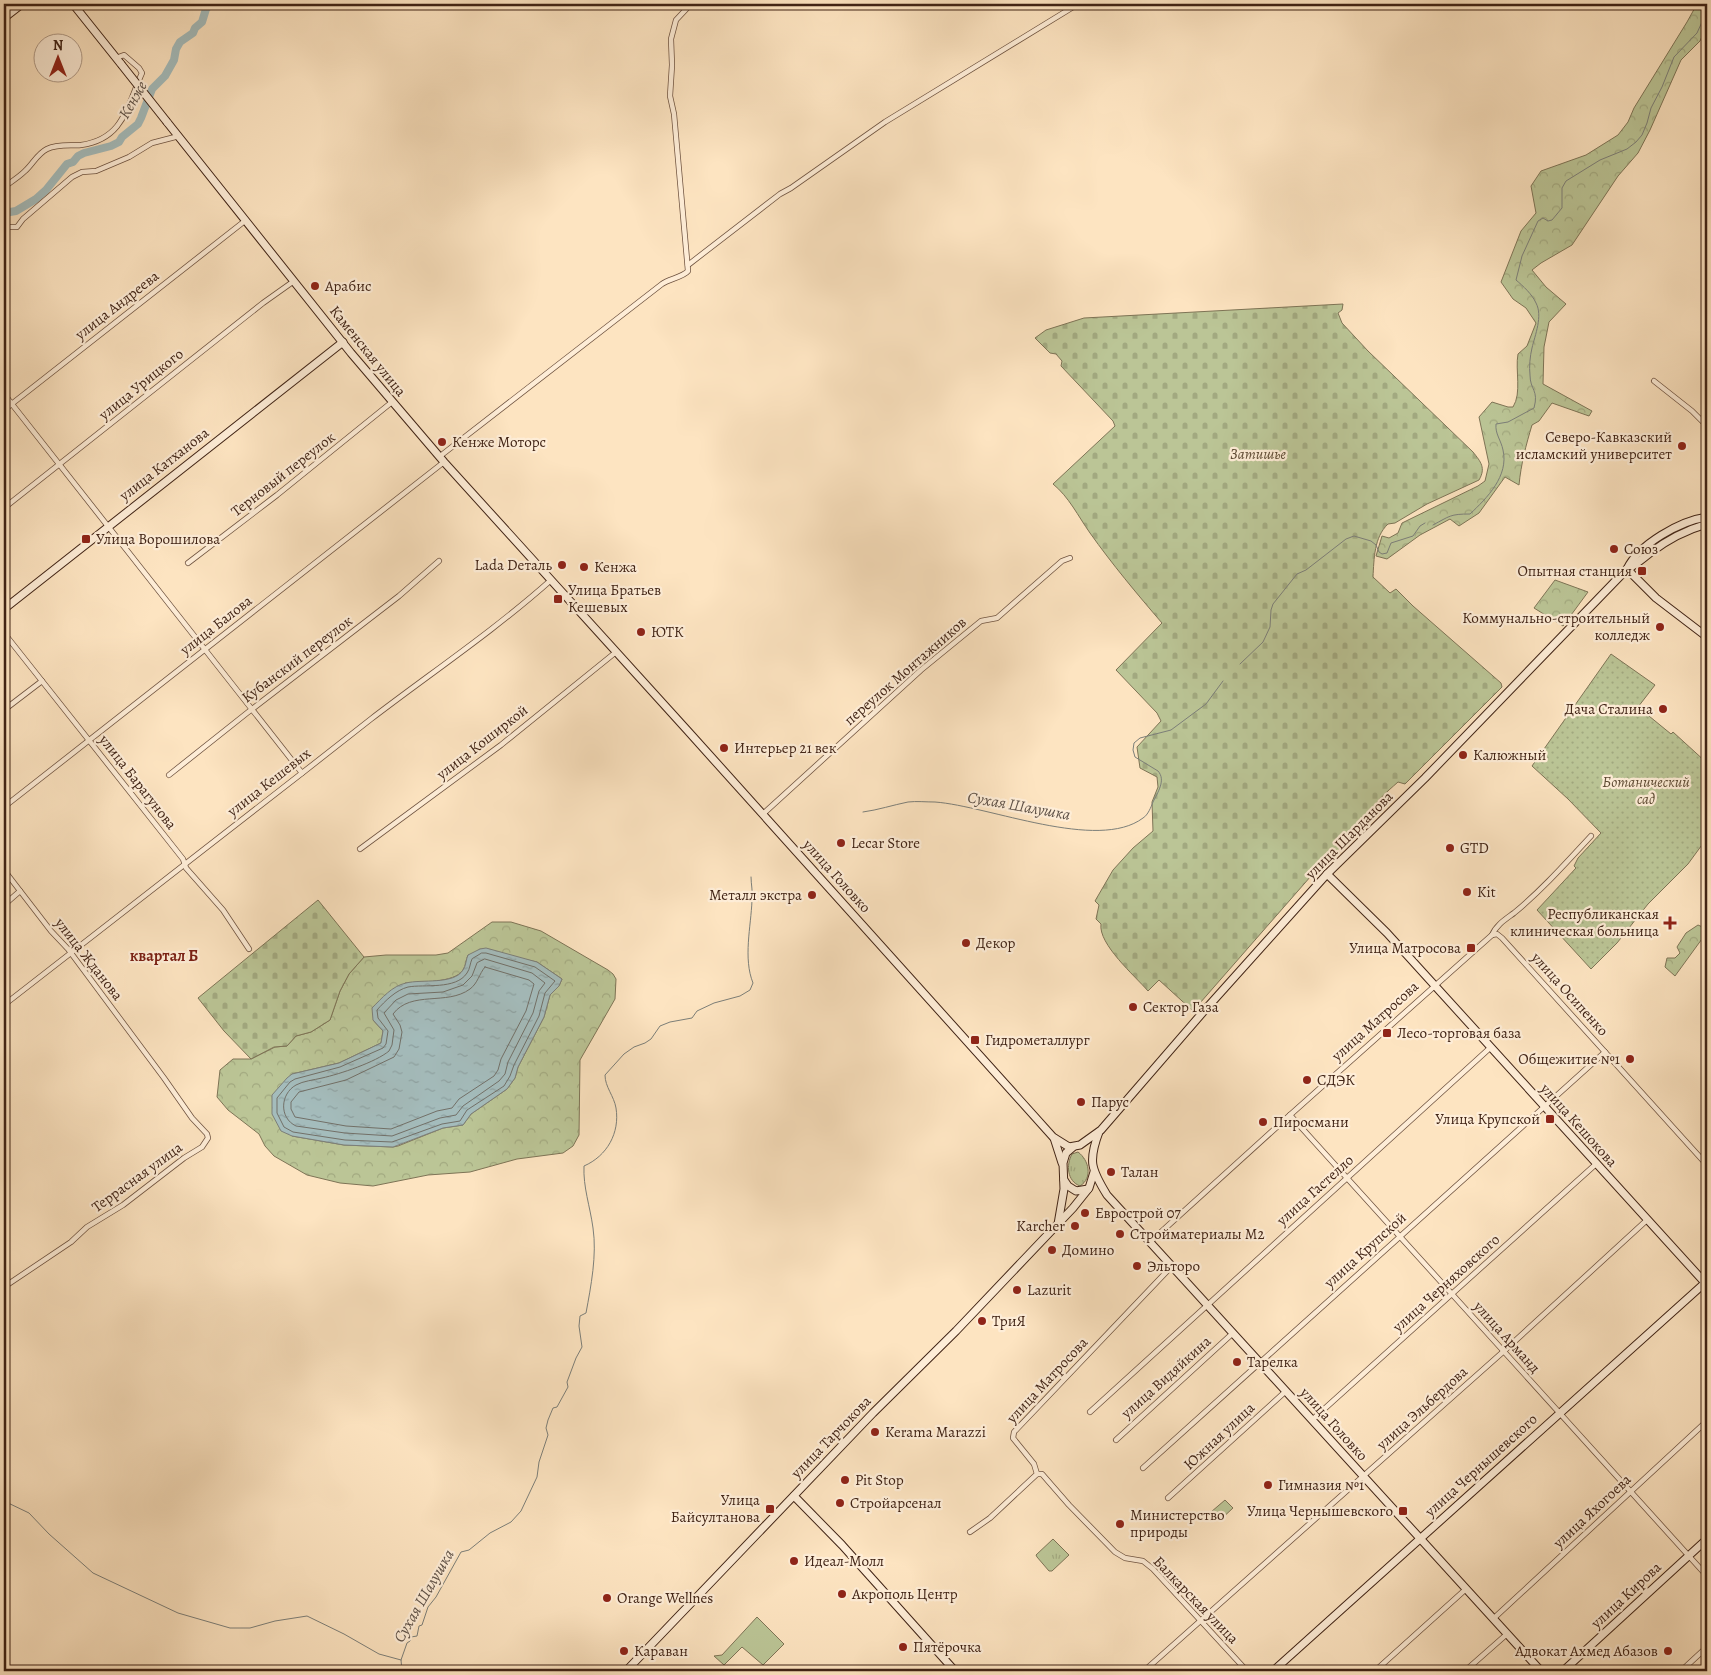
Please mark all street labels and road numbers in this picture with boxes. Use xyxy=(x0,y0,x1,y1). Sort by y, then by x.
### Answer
street label: улица Андреева xyxy=(70,266,163,345)
street label: Каменская улица xyxy=(325,301,411,401)
street label: улица Урицкого xyxy=(94,344,187,425)
street label: улица Катханова xyxy=(114,423,213,506)
street label: Терновый переулок xyxy=(227,427,339,521)
street label: улица Балова xyxy=(175,591,256,660)
street label: Кубанский переулок xyxy=(237,611,357,707)
street label: переулок Монтажников xyxy=(840,612,970,730)
street label: улица Коширкой xyxy=(431,700,532,785)
street label: улица Барагунова xyxy=(94,730,181,834)
street label: улица Кешевых xyxy=(222,743,315,822)
street label: улица Шарданова xyxy=(1300,787,1397,884)
street label: улица Головко xyxy=(798,834,875,917)
street label: улица Жданова xyxy=(50,913,128,1004)
street label: улица Осипенко xyxy=(1526,947,1613,1040)
street label: улица Матросова xyxy=(1326,976,1423,1066)
street label: улица Кешокова xyxy=(1535,1078,1622,1171)
street label: Террасная улица xyxy=(88,1137,186,1217)
street label: улица Гастелло xyxy=(1271,1150,1358,1231)
street label: улица Крупской xyxy=(1319,1208,1410,1293)
street label: улица Черняховского xyxy=(1387,1229,1504,1337)
street label: улица Арманд xyxy=(1469,1296,1545,1377)
street label: улица Видяйкина xyxy=(1116,1331,1215,1423)
street label: улица Матросова xyxy=(1001,1333,1092,1428)
street label: улица Эльбердова xyxy=(1371,1362,1472,1455)
street label: улица Головко xyxy=(1295,1382,1372,1465)
street label: улица Тарчокова xyxy=(786,1391,876,1483)
street label: Южная улица xyxy=(1179,1398,1259,1474)
street label: улица Чернышевского xyxy=(1420,1409,1542,1522)
street label: улица Яхогоева xyxy=(1548,1470,1635,1553)
street label: Балкарская улица xyxy=(1149,1552,1243,1648)
street label: улица Кирова xyxy=(1586,1557,1665,1633)

